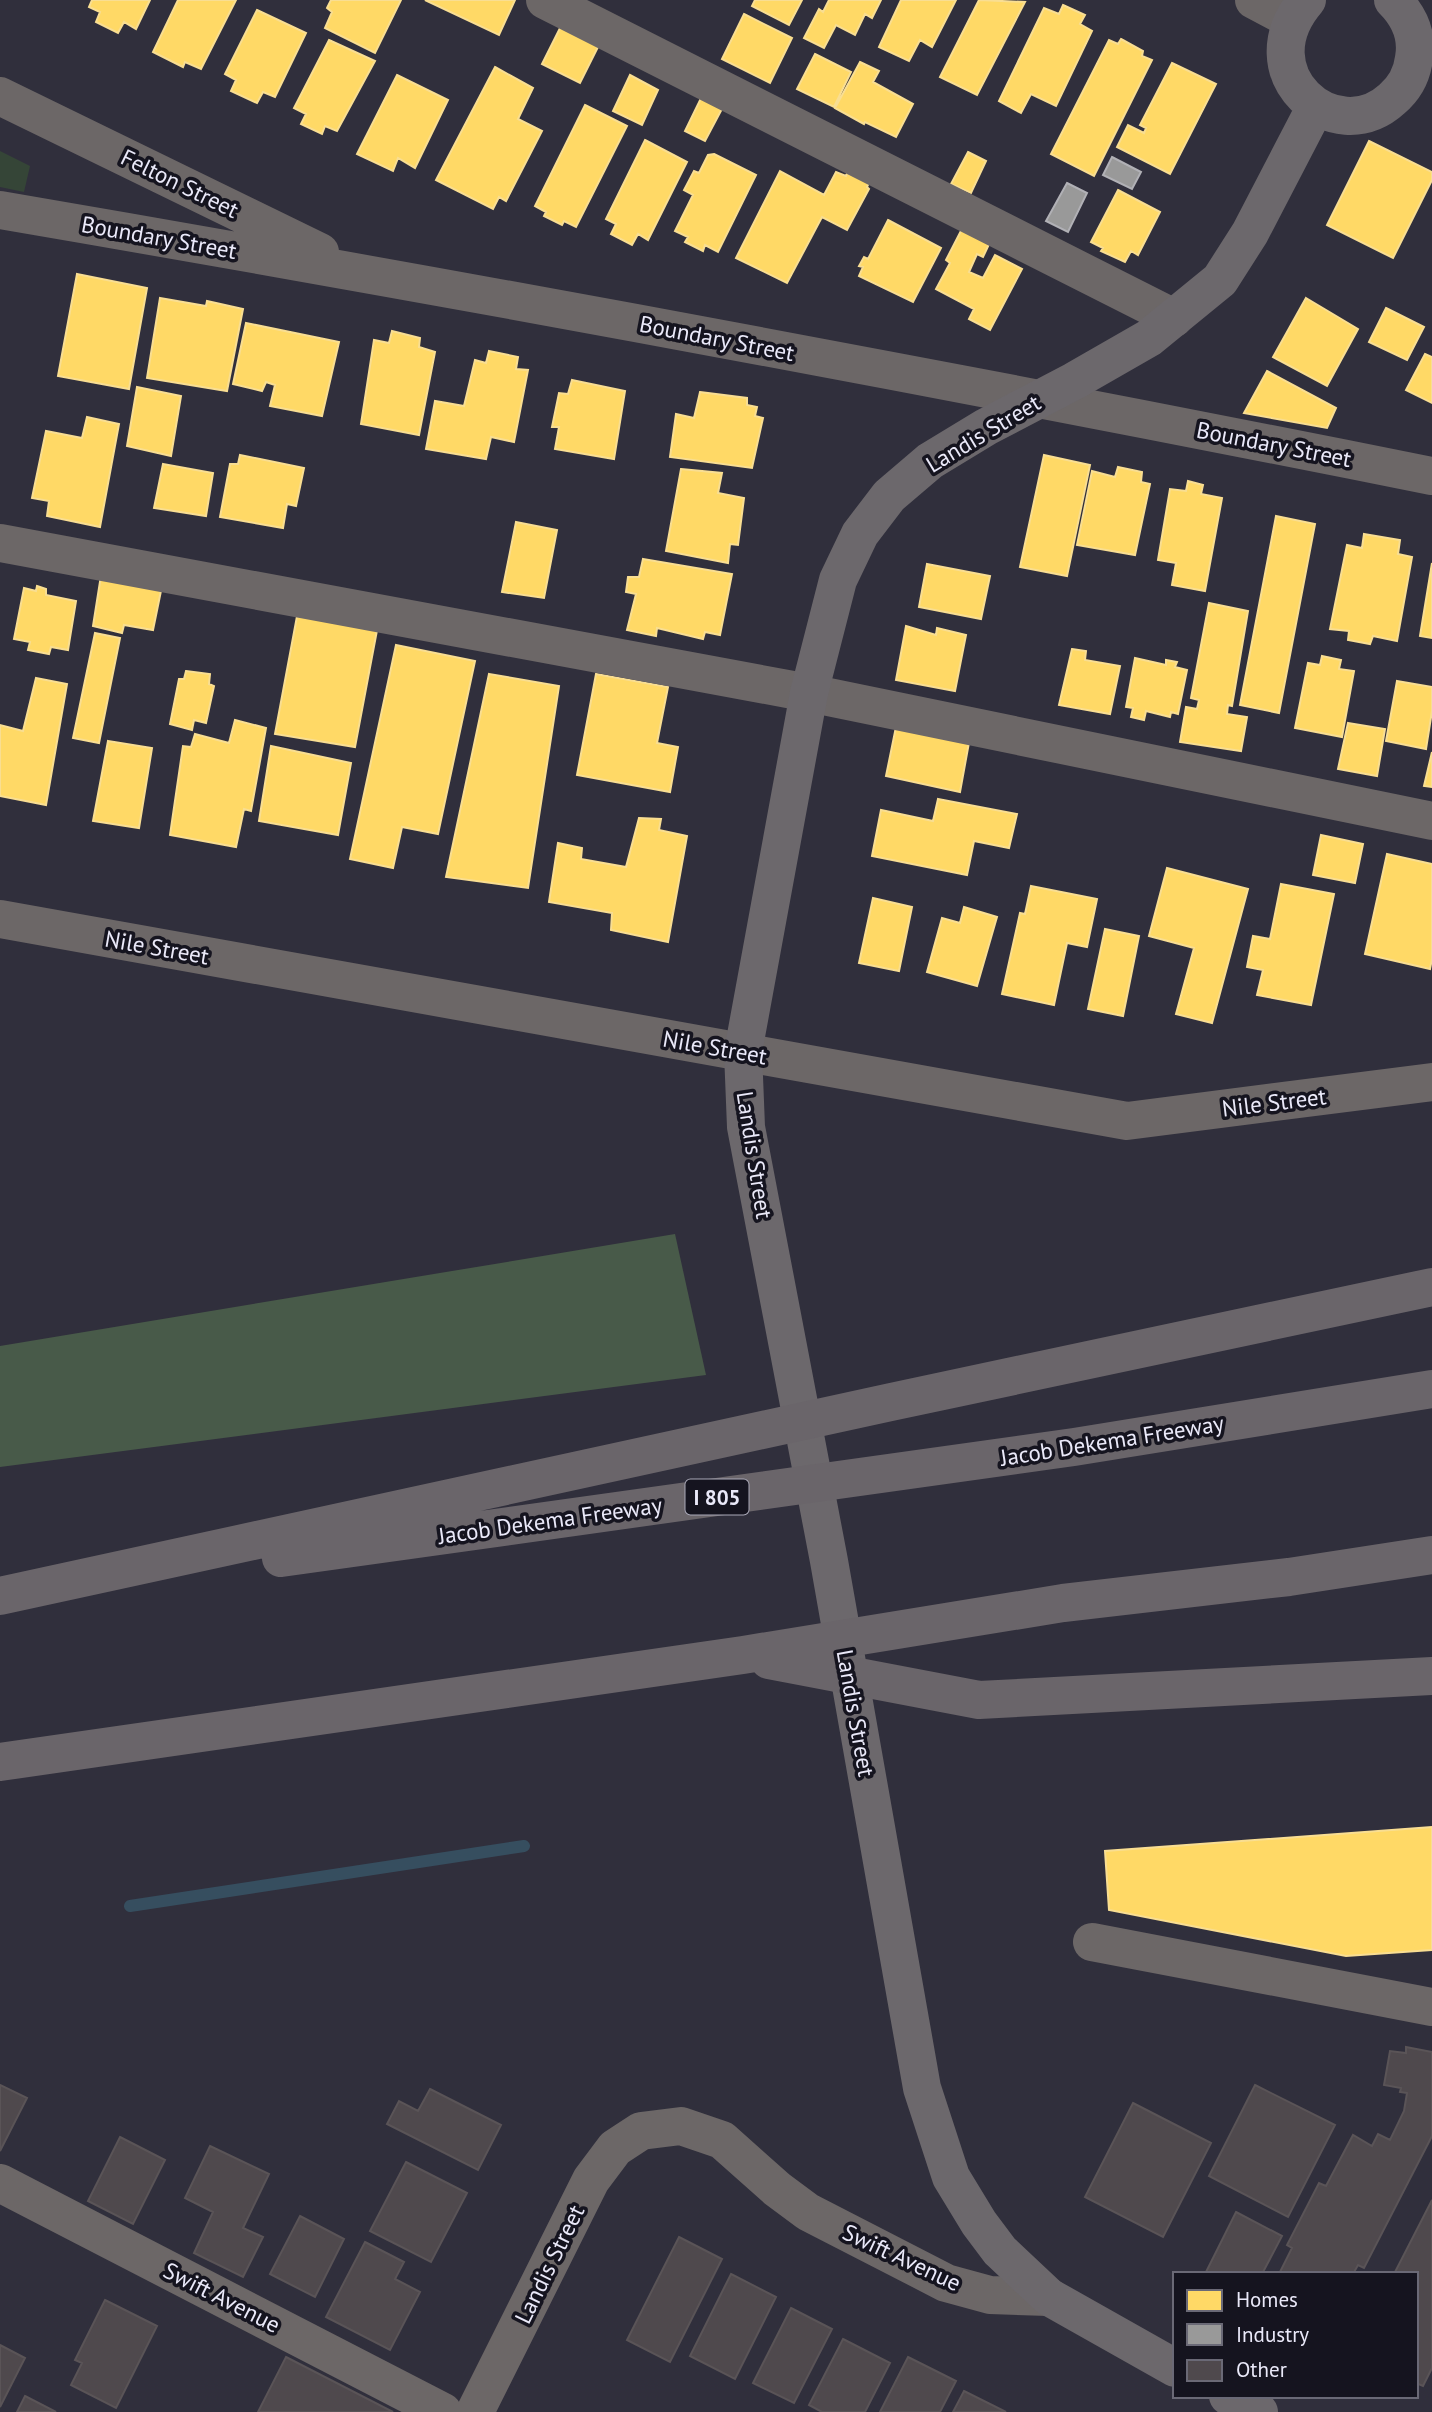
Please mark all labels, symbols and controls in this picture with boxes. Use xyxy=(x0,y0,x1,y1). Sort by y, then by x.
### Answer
street label: Felton Street xyxy=(116,142,244,224)
street label: Boundary Street xyxy=(79,209,239,265)
street label: Boundary Street xyxy=(637,309,797,367)
street label: Landis Street xyxy=(920,387,1046,479)
street label: Boundary Street xyxy=(1194,415,1354,473)
street label: Nile Street xyxy=(103,924,211,970)
street label: Nile Street xyxy=(661,1024,769,1070)
street label: Nile Street xyxy=(1220,1081,1328,1123)
street label: Landis Street xyxy=(731,1089,779,1221)
street label: Jacob Dekema Freeway xyxy=(997,1408,1226,1472)
road number: I 805 xyxy=(686,1480,748,1514)
street label: Jacob Dekema Freeway xyxy=(435,1490,664,1550)
street label: Landis Street xyxy=(831,1647,881,1779)
street label: Landis Street xyxy=(508,2200,590,2328)
street label: Swift Avenue xyxy=(838,2217,966,2297)
street label: Swift Avenue xyxy=(159,2255,285,2339)
legend xyxy=(1173,2272,1418,2398)
text: Homes xyxy=(1236,2286,1298,2313)
text: Industry xyxy=(1236,2321,1309,2348)
text: Other xyxy=(1236,2356,1287,2383)

